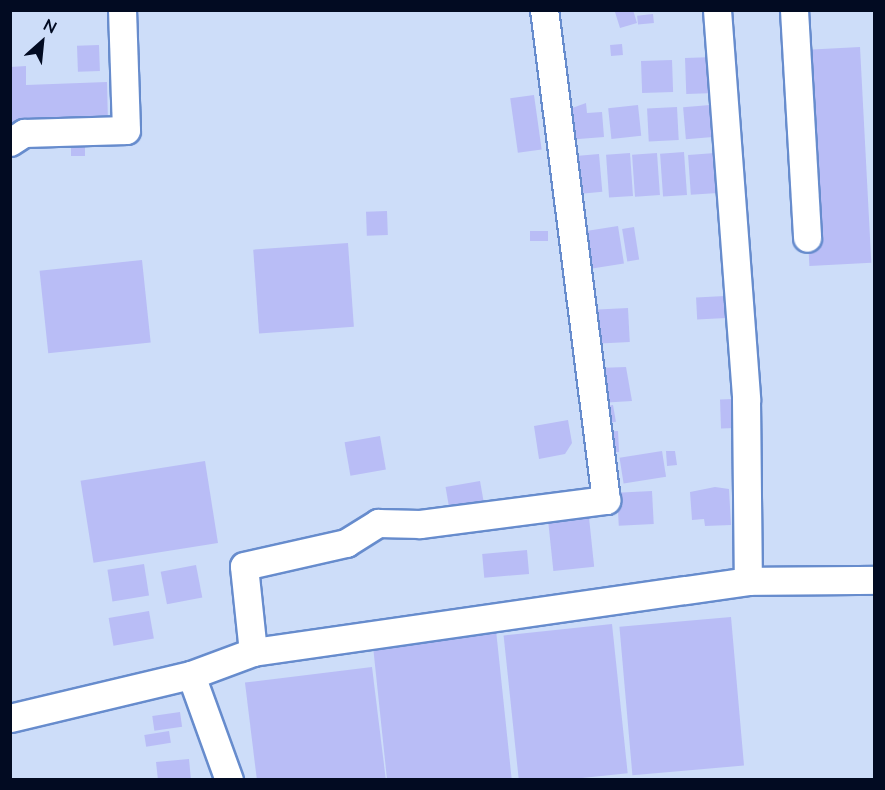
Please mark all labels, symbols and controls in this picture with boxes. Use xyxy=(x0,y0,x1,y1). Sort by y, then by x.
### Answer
north arrow xyxy=(12,12,72,72)
text: N xyxy=(41,14,60,37)

